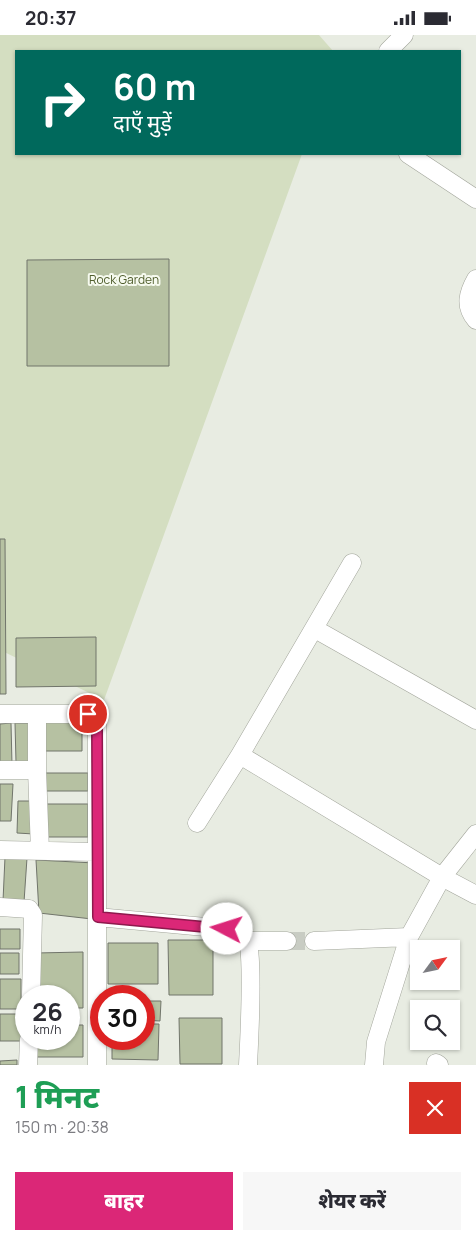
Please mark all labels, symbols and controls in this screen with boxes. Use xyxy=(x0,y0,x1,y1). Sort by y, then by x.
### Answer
text: 20:37 xyxy=(25,5,77,31)
text: 60 m xyxy=(113,63,196,111)
icon: right xyxy=(30,70,95,135)
text: दाएँ मुड़ें xyxy=(113,108,172,138)
park label: Rock Garden xyxy=(89,271,159,288)
pin xyxy=(67,693,109,735)
icon: arrive xyxy=(74,700,102,728)
position arrow xyxy=(200,902,252,954)
north arrow xyxy=(410,940,460,990)
map controls xyxy=(410,940,460,1050)
speed limit sign: 30 xyxy=(90,985,155,1050)
text: 26 xyxy=(32,994,63,1029)
button: search xyxy=(410,1000,460,1050)
text: km/h xyxy=(34,1021,61,1038)
text: 1 मिनट xyxy=(15,1076,99,1117)
button: close xyxy=(409,1082,461,1134)
text: 150 m · 20:38 xyxy=(15,1116,109,1138)
button: बाहर xyxy=(15,1172,233,1230)
button: शेयर करें xyxy=(243,1172,461,1230)

